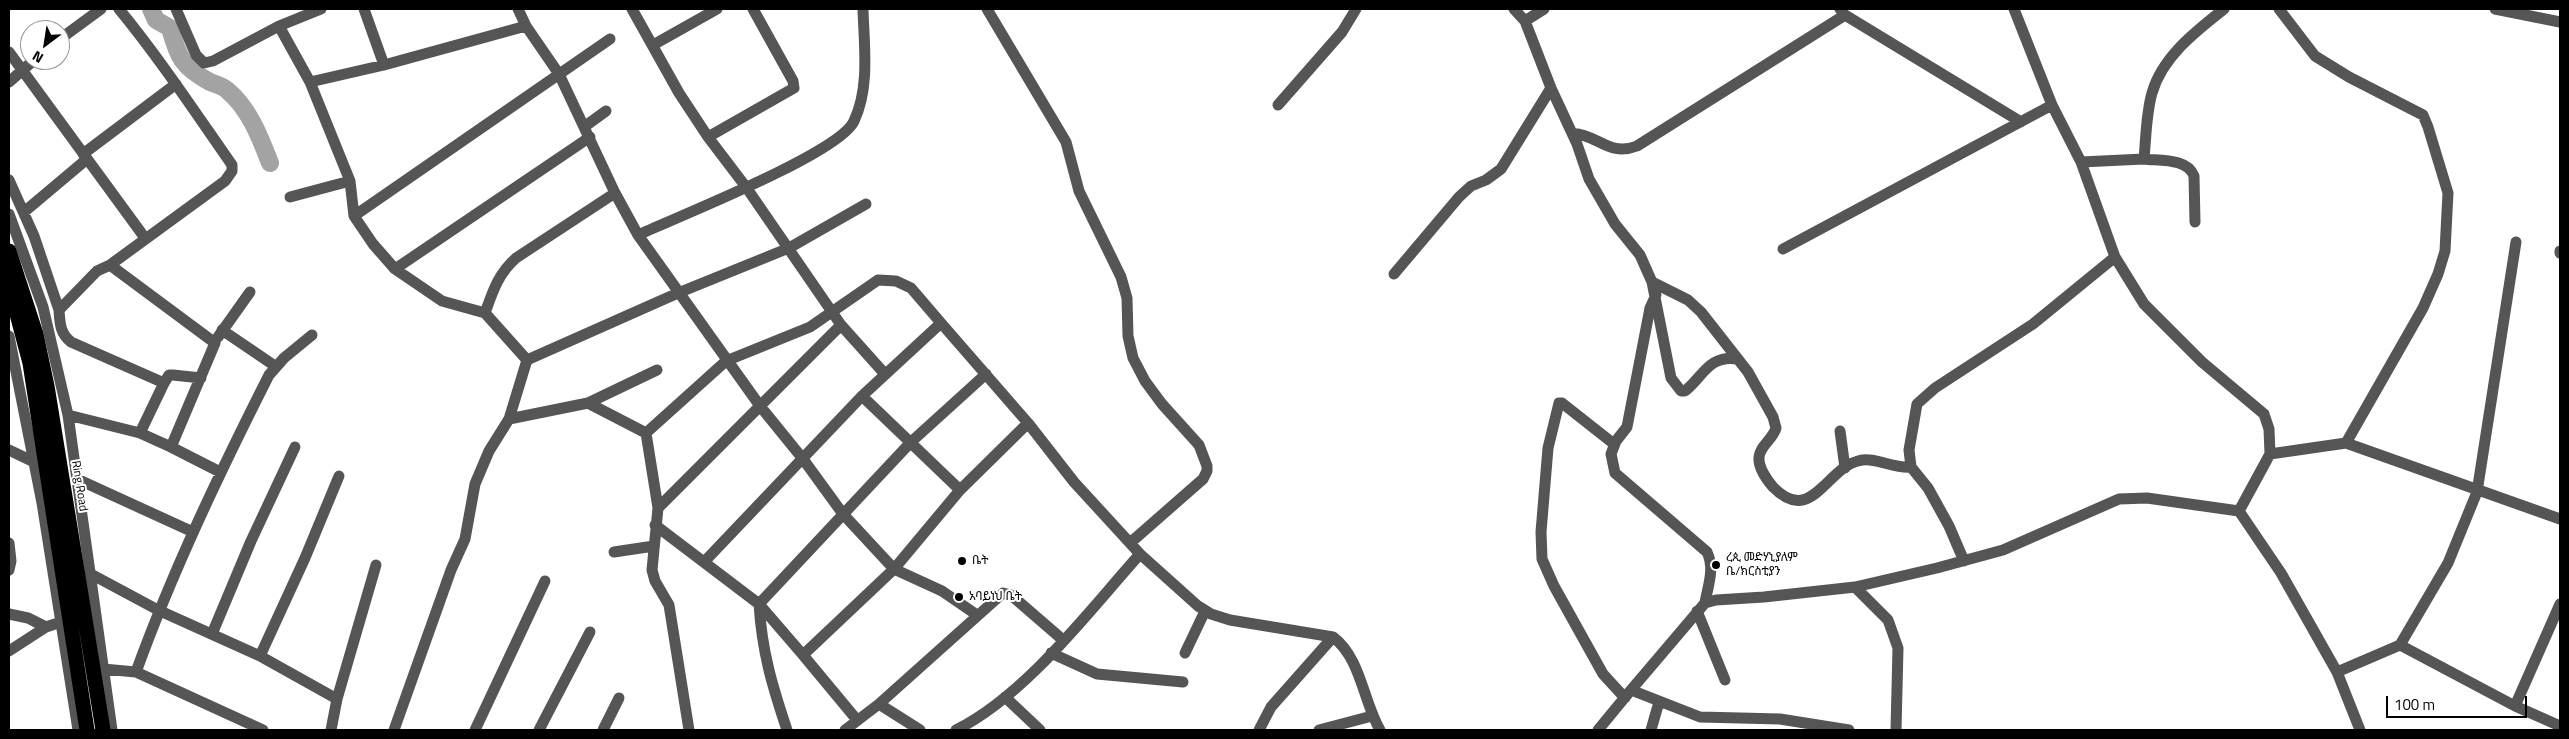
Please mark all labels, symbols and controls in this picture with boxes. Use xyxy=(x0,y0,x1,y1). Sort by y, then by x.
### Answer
north arrow xyxy=(20,20,70,70)
text: N xyxy=(28,46,47,69)
street label: Ring Road xyxy=(68,460,90,512)
place label: ረጲ መድሃኒያለም ቤ/ክርስቲያን xyxy=(1726,551,1798,579)
place label: ቤት xyxy=(972,554,988,568)
marker: ቤት xyxy=(956,555,968,567)
marker: ረጲ መድሃኒያለም ቤ/ክርስቲያን xyxy=(1710,559,1722,571)
place label: አባይነህ ቤት xyxy=(969,590,1022,604)
marker: አባይነህ ቤት xyxy=(953,591,965,603)
scale bar xyxy=(2389,686,2530,718)
text: 100 m xyxy=(2394,693,2435,716)

